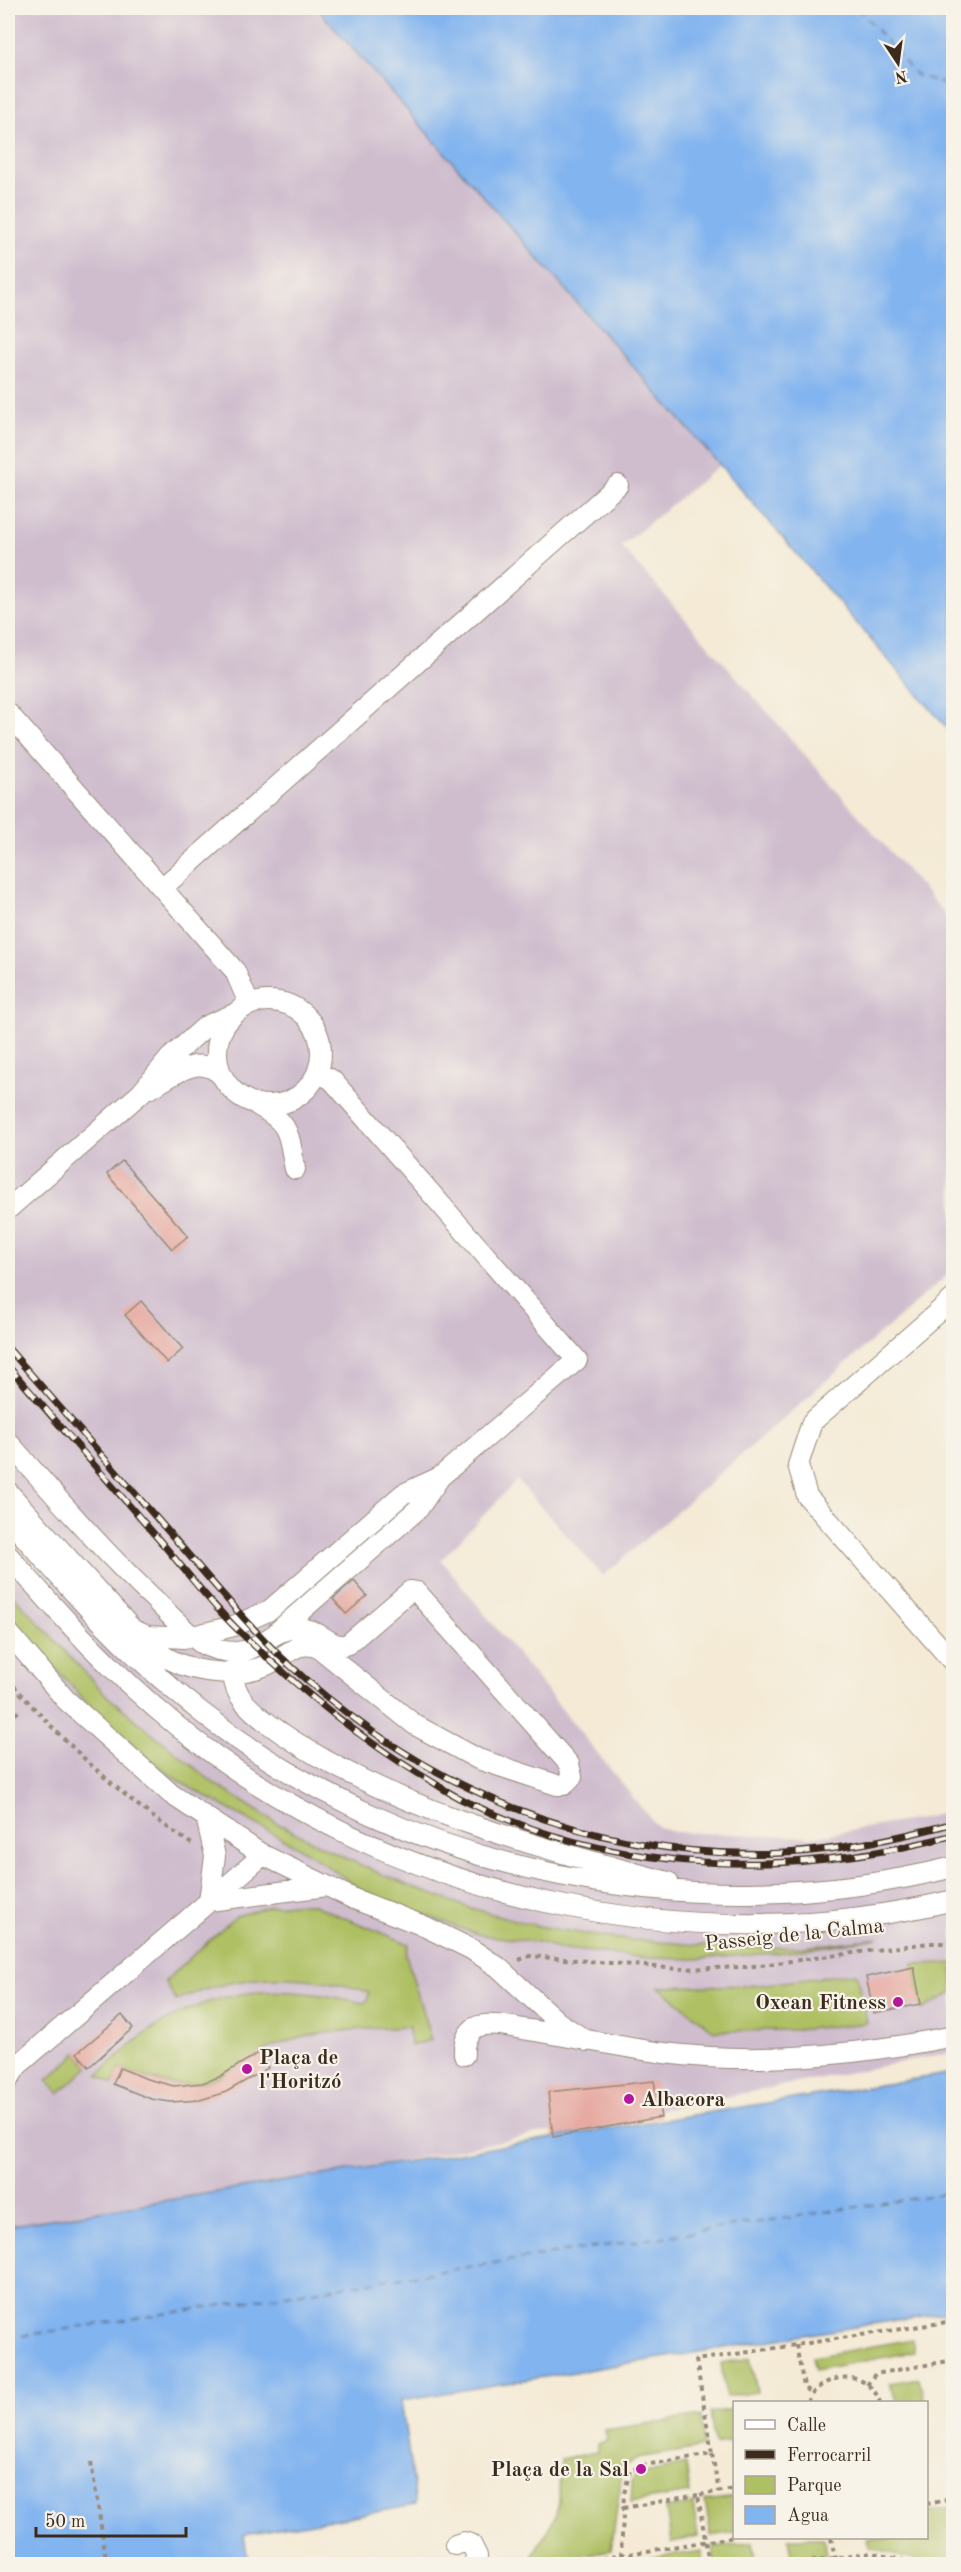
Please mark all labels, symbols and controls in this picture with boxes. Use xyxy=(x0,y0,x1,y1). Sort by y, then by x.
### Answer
north arrow xyxy=(868,33,928,93)
text: N xyxy=(892,66,909,85)
street label: Passeig de la Calma xyxy=(703,1916,885,1955)
place label: Oxean Fitness xyxy=(755,1993,886,2014)
marker: Oxean Fitness xyxy=(891,1995,905,2009)
place label: Plaça de l'Horitzó xyxy=(259,2048,342,2093)
marker: Plaça de l'Horitzó xyxy=(240,2062,254,2076)
place label: Albacora xyxy=(641,2090,726,2111)
marker: Albacora xyxy=(622,2092,636,2106)
legend xyxy=(733,2401,928,2539)
text: Calle xyxy=(787,2417,826,2435)
text: Ferrocarril xyxy=(787,2447,871,2465)
place label: Plaça de la Sal xyxy=(490,2460,629,2481)
marker: Plaça de la Sal xyxy=(634,2462,648,2476)
text: Parque xyxy=(787,2477,842,2495)
scale bar xyxy=(36,2500,186,2538)
text: Agua xyxy=(787,2507,829,2525)
text: 50 m xyxy=(45,2513,85,2531)

